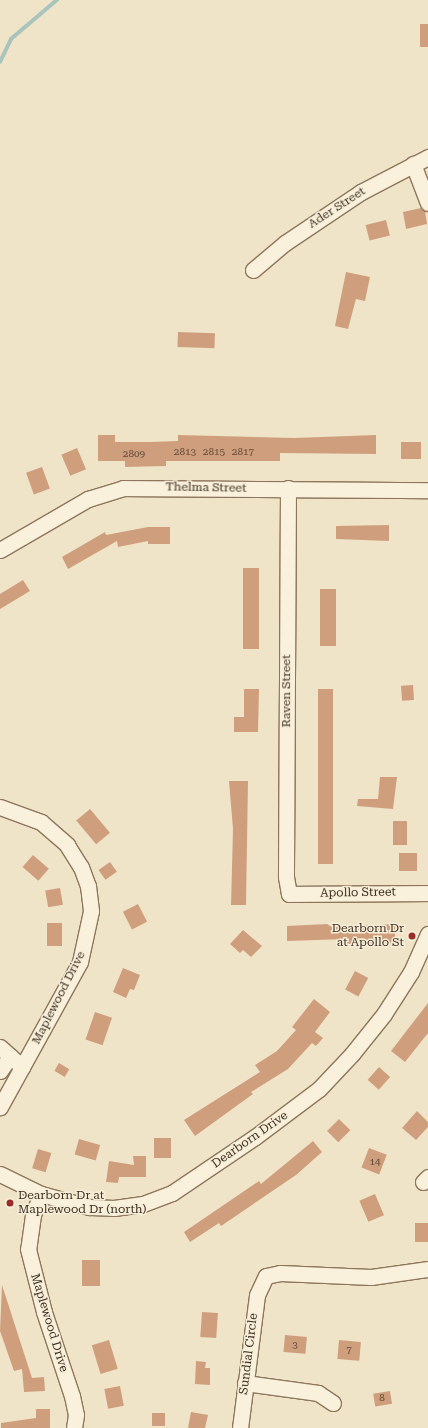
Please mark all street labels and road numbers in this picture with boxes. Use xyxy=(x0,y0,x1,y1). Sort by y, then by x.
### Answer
street label: Ader Street xyxy=(306,184,368,232)
street label: Thelma Street xyxy=(165,480,247,496)
street label: Raven Street xyxy=(280,655,294,727)
street label: Apollo Street xyxy=(320,885,396,901)
street label: Maplewood Drive xyxy=(29,949,89,1047)
street label: Dearborn Drive xyxy=(209,1108,291,1172)
street label: Maplewood Drive xyxy=(27,1272,71,1374)
street label: Sundial Circle xyxy=(237,1313,261,1395)

